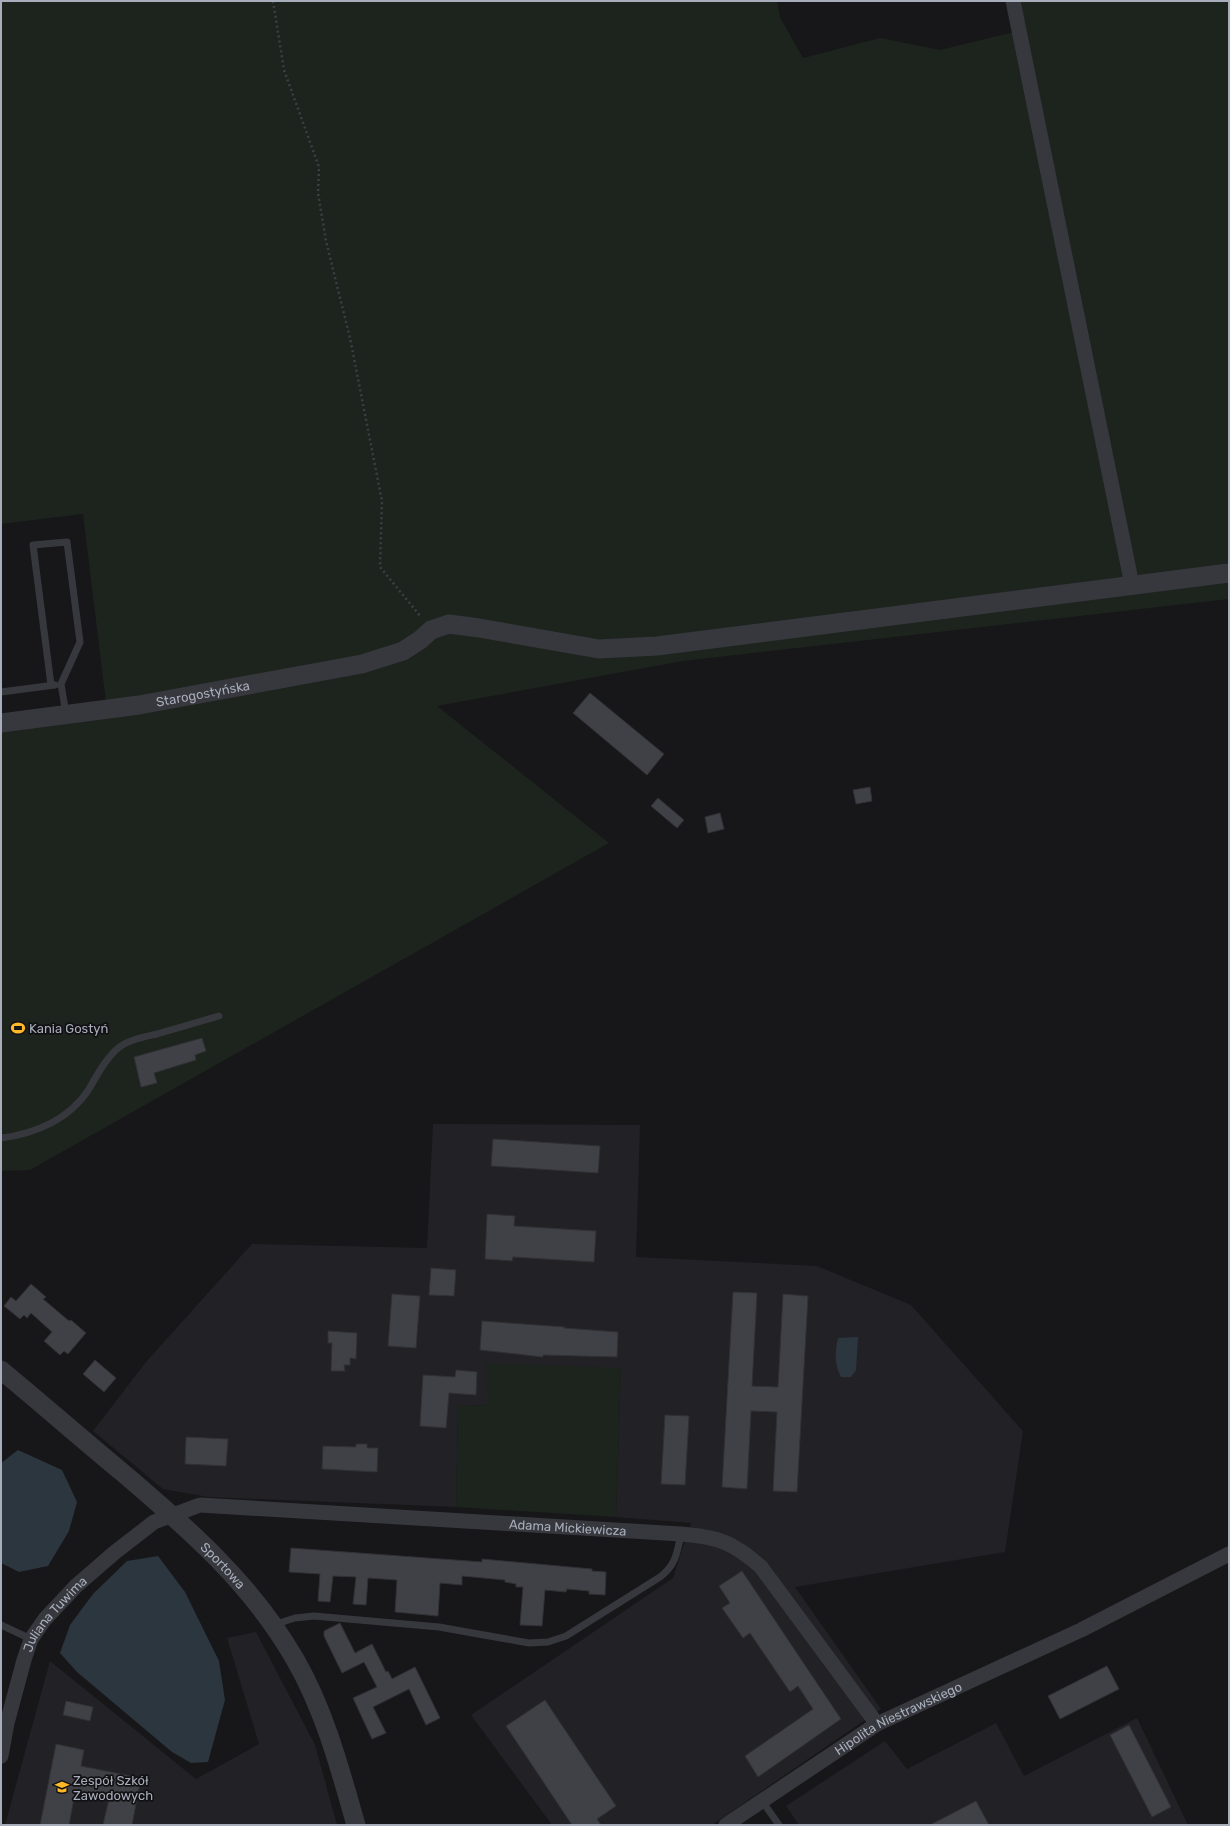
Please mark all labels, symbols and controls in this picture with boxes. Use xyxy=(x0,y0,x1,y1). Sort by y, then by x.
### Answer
street label: Starogostyńska xyxy=(155,678,251,710)
sports icon: Kania Gostyń xyxy=(10,1020,26,1036)
place label: Kania Gostyń xyxy=(29,1021,108,1036)
street label: Adama Mickiewicza xyxy=(508,1517,627,1539)
street label: Sportowa xyxy=(197,1539,248,1592)
street label: Juliana Tuwima xyxy=(20,1573,90,1654)
street label: Hipolita Niestrawskiego xyxy=(832,1679,964,1758)
place label: Zespół Szkół Zawodowych xyxy=(73,1773,153,1803)
school or university icon: Zespół Szkół Zawodowych xyxy=(54,1779,70,1795)

